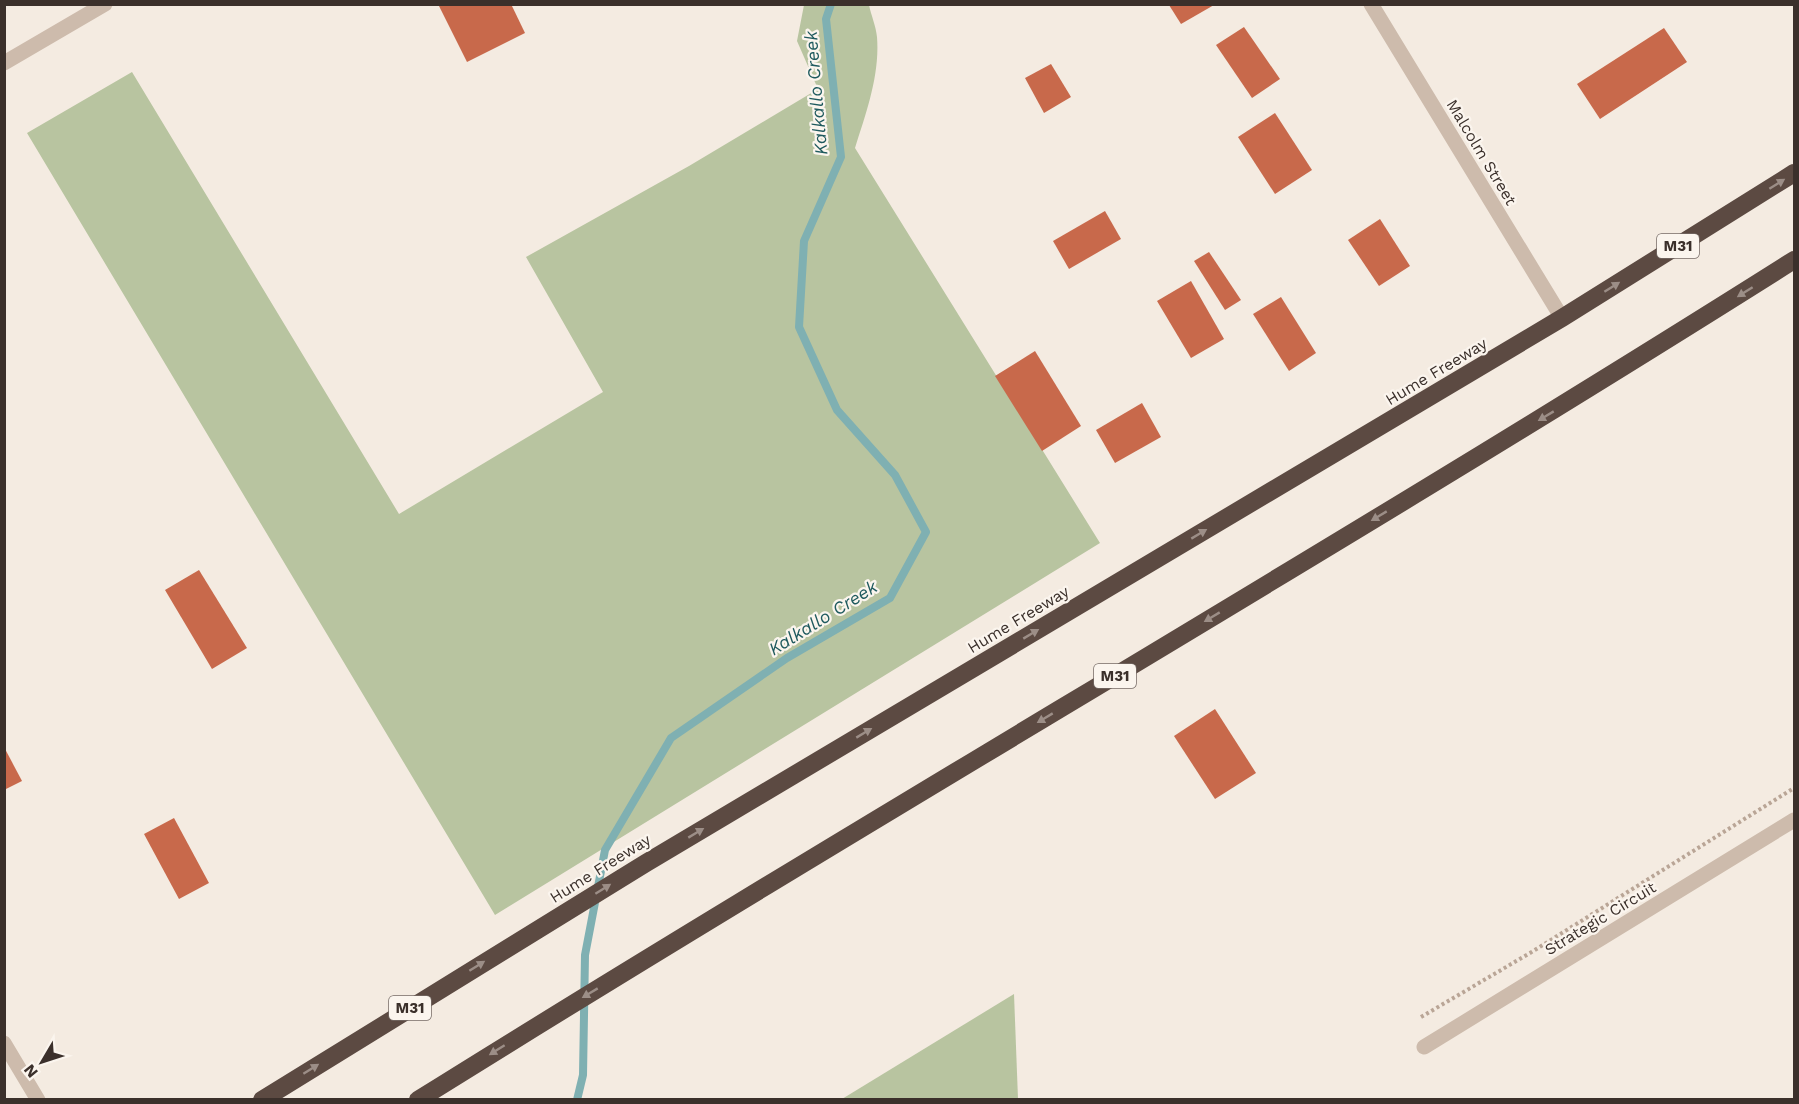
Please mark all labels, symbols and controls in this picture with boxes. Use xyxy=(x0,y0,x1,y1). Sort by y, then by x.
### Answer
water label: Kalkallo Creek xyxy=(800,29,831,156)
street label: Malcolm Street xyxy=(1443,96,1521,209)
one-way arrow xyxy=(1769,179,1785,190)
road number: M31 xyxy=(1657,234,1699,258)
one-way arrow xyxy=(1604,282,1620,293)
one-way arrow xyxy=(1737,286,1753,297)
street label: Hume Freeway xyxy=(1382,333,1491,409)
one-way arrow xyxy=(1538,410,1554,421)
one-way arrow xyxy=(1371,511,1387,522)
one-way arrow xyxy=(1191,529,1208,539)
water label: Kalkallo Creek xyxy=(764,575,882,659)
street label: Hume Freeway xyxy=(964,581,1073,657)
one-way arrow xyxy=(1203,612,1220,622)
one-way arrow xyxy=(1023,628,1039,639)
road number: M31 xyxy=(1094,664,1136,688)
one-way arrow xyxy=(1037,712,1053,723)
one-way arrow xyxy=(856,728,873,738)
one-way arrow xyxy=(688,827,704,838)
street label: Hume Freeway xyxy=(546,829,655,907)
street label: Strategic Circuit xyxy=(1541,878,1660,959)
one-way arrow xyxy=(594,884,611,895)
one-way arrow xyxy=(469,961,485,972)
one-way arrow xyxy=(582,987,598,998)
road number: M31 xyxy=(389,996,431,1020)
north arrow xyxy=(12,1032,72,1092)
one-way arrow xyxy=(489,1045,505,1056)
text: N xyxy=(20,1061,42,1082)
one-way arrow xyxy=(303,1063,319,1074)

